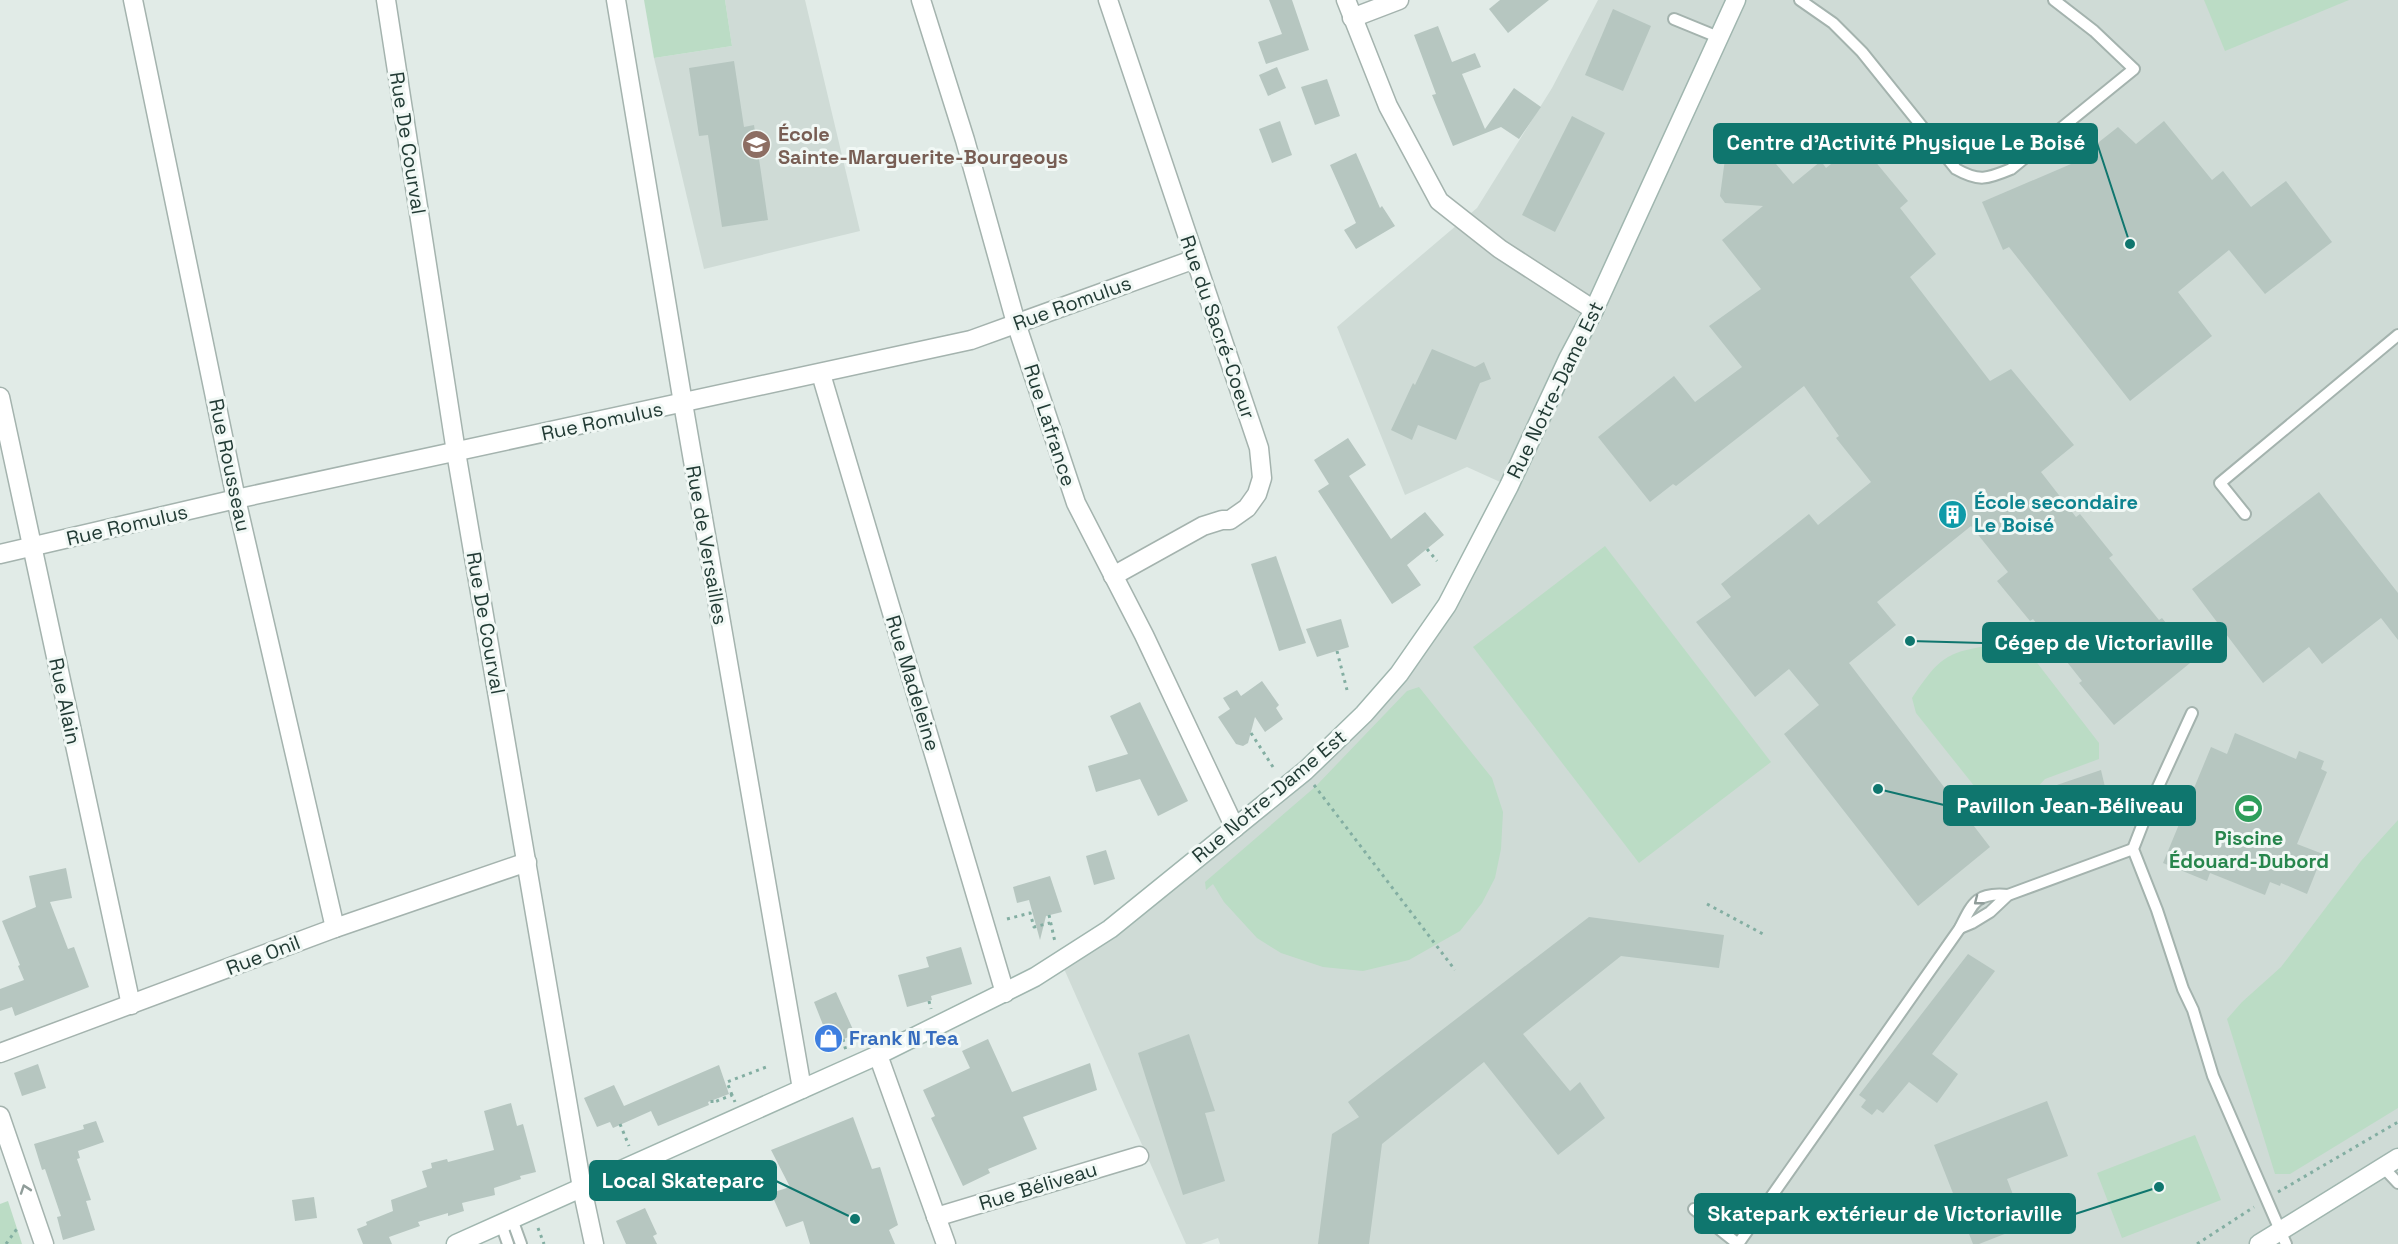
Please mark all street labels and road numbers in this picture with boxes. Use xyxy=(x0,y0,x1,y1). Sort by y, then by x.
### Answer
street label: Rue De Courval xyxy=(384,70,432,216)
street label: Rue du Sacré-Coeur xyxy=(1174,232,1262,422)
street label: Rue Romulus xyxy=(1009,270,1135,336)
street label: Rue Notre-Dame Est xyxy=(1501,297,1609,483)
street label: Rue Lafrance xyxy=(1018,360,1082,490)
street label: Rue Romulus xyxy=(539,395,665,447)
street label: Rue Rousseau xyxy=(203,396,257,534)
street label: Rue de Versailles xyxy=(680,463,734,627)
street label: Rue Romulus xyxy=(64,498,190,552)
street label: Rue De Courval xyxy=(461,550,511,696)
street label: Rue Madeleine xyxy=(880,612,946,754)
street label: Rue Alain xyxy=(43,655,87,747)
street label: Rue Notre-Dame Est xyxy=(1186,724,1352,868)
street label: Rue Onil xyxy=(222,929,304,981)
street label: Rue Béliveau xyxy=(976,1156,1100,1216)

